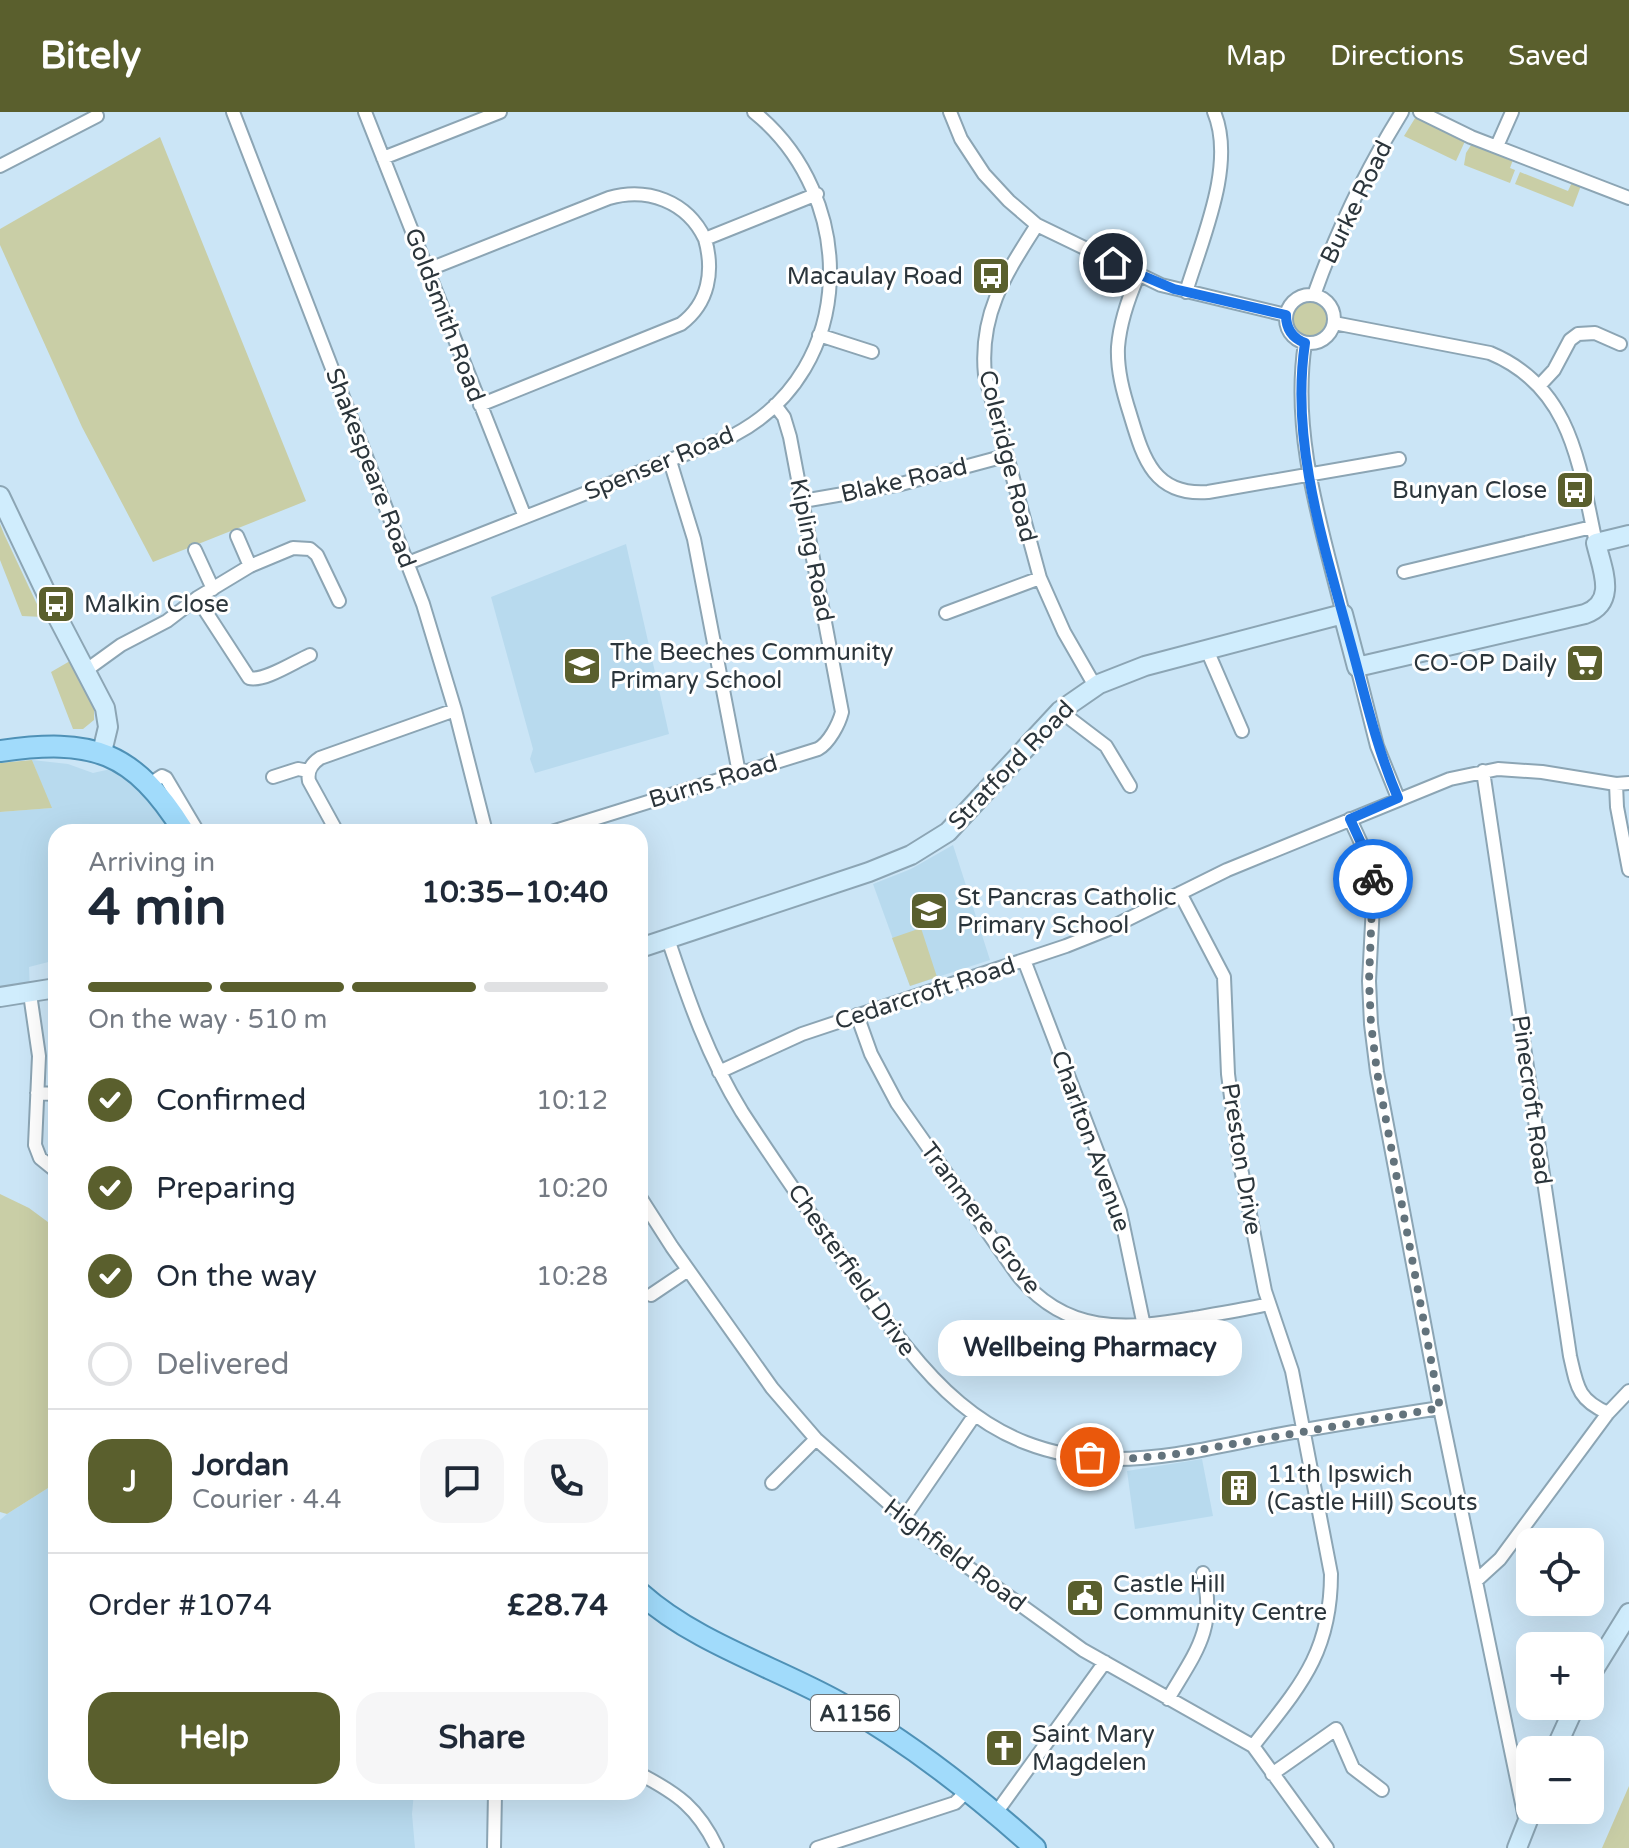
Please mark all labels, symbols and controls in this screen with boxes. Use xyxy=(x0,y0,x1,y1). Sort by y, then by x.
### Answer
text: Bitely xyxy=(40,33,141,79)
text: Map xyxy=(1226,39,1286,73)
text: Directions xyxy=(1330,39,1464,73)
text: Saved xyxy=(1508,39,1589,73)
street label: Burke Road xyxy=(1314,136,1399,268)
street label: Goldsmith Road xyxy=(398,224,491,406)
pin xyxy=(1079,229,1147,297)
icon: home xyxy=(1091,241,1135,285)
bus stop icon: Macaulay Road xyxy=(970,255,1012,297)
place label: Macaulay Road xyxy=(787,262,963,291)
street label: Shakespeare Road xyxy=(319,364,422,572)
street label: Coleridge Road xyxy=(972,367,1043,545)
street label: Spenser Road xyxy=(580,420,738,507)
street label: Blake Road xyxy=(838,452,970,509)
bus stop icon: Bunyan Close xyxy=(1554,469,1596,511)
street label: Kipling Road xyxy=(783,476,840,624)
place label: Bunyan Close xyxy=(1392,476,1547,505)
bus stop icon: Malkin Close xyxy=(35,583,77,625)
place label: Malkin Close xyxy=(84,590,229,619)
place label: The Beeches Community Primary School xyxy=(610,638,893,695)
supermarket icon: CO-OP Daily xyxy=(1564,642,1606,684)
school or university icon: The Beeches Community Primary School xyxy=(561,645,603,687)
place label: CO-OP Daily xyxy=(1414,649,1557,678)
street label: Stratford Road xyxy=(942,695,1080,836)
street label: Burns Road xyxy=(645,748,781,815)
courier xyxy=(1333,839,1413,919)
text: Arriving in xyxy=(88,847,215,878)
icon: bike xyxy=(1351,857,1395,901)
text: 10:35–10:40 xyxy=(421,874,608,911)
text: 4 min xyxy=(88,876,227,939)
place label: St Pancras Catholic Primary School xyxy=(957,883,1177,940)
school or university icon: St Pancras Catholic Primary School xyxy=(908,890,950,932)
street label: Cedarcroft Road xyxy=(831,951,1019,1036)
text: On the way · 510 m xyxy=(88,1004,327,1035)
street label: Pinecroft Road xyxy=(1505,1013,1558,1187)
street label: Charlton Avenue xyxy=(1044,1047,1137,1236)
icon: check xyxy=(88,1078,132,1122)
street label: Preston Drive xyxy=(1215,1081,1268,1237)
text: Confirmed xyxy=(156,1082,307,1119)
text: 10:12 xyxy=(536,1085,608,1116)
street label: Tranmere Grove xyxy=(914,1137,1047,1300)
icon: check xyxy=(88,1166,132,1210)
text: Preparing xyxy=(156,1170,296,1207)
text: 10:20 xyxy=(536,1173,608,1204)
street label: Chesterfield Drive xyxy=(781,1179,922,1362)
icon: check xyxy=(88,1254,132,1298)
text: On the way xyxy=(156,1258,317,1295)
text: 10:28 xyxy=(536,1261,608,1292)
callout: Wellbeing Pharmacy xyxy=(938,1321,1242,1377)
text: Wellbeing Pharmacy xyxy=(963,1332,1217,1363)
text: Delivered xyxy=(156,1346,290,1383)
pin xyxy=(1056,1423,1124,1491)
icon: bag xyxy=(1068,1435,1112,1479)
button: chat xyxy=(420,1439,504,1523)
button: phone xyxy=(524,1439,608,1523)
text: Jordan xyxy=(192,1447,289,1484)
place label: 11th Ipswich (Castle Hill) Scouts xyxy=(1267,1460,1477,1517)
text: J xyxy=(123,1463,137,1500)
building icon: 11th Ipswich (Castle Hill) Scouts xyxy=(1218,1467,1260,1509)
text: Courier · 4.4 xyxy=(192,1484,342,1515)
street label: Highfield Road xyxy=(878,1493,1031,1618)
map controls xyxy=(1516,1528,1604,1824)
button: locate xyxy=(1516,1528,1604,1616)
place label: Castle Hill Community Centre xyxy=(1113,1570,1327,1627)
public building icon: Castle Hill Community Centre xyxy=(1064,1577,1106,1619)
text: Order #1074 xyxy=(88,1587,272,1624)
text: £28.74 xyxy=(507,1587,608,1624)
button: + xyxy=(1516,1632,1604,1720)
button: Help xyxy=(88,1692,340,1784)
button: Share xyxy=(356,1692,608,1784)
road number: A1156 xyxy=(811,1695,899,1731)
place label: Saint Mary Magdelen xyxy=(1032,1720,1155,1777)
church icon: Saint Mary Magdelen xyxy=(983,1727,1025,1769)
button: − xyxy=(1516,1736,1604,1824)

